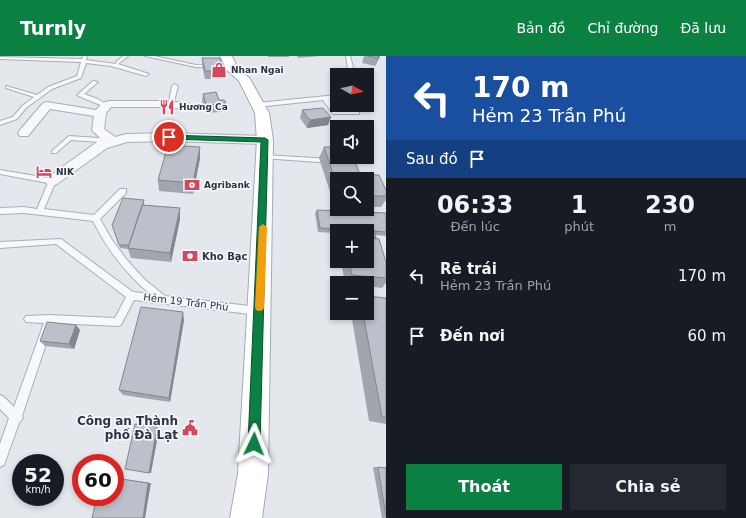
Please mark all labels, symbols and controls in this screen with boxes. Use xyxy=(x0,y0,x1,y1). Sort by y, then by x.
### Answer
text: Turnly xyxy=(20,17,86,39)
text: Bản đồ xyxy=(516,20,565,36)
text: Chỉ đường xyxy=(587,20,658,36)
text: Đã lưu xyxy=(680,20,726,36)
shop icon: Nhan Ngai xyxy=(210,61,228,79)
place label: Nhan Ngai xyxy=(231,65,284,75)
north arrow xyxy=(330,68,374,112)
map controls xyxy=(330,68,374,320)
text: 170 m xyxy=(472,71,569,104)
icon: left xyxy=(406,72,458,124)
restaurant icon: Hương Ca xyxy=(158,98,176,116)
place label: Hương Ca xyxy=(179,102,228,112)
text: Hẻm 23 Trần Phú xyxy=(472,105,626,126)
pin xyxy=(152,120,186,154)
button: sound xyxy=(330,120,374,164)
icon: arrive xyxy=(158,126,180,148)
icon: arrive xyxy=(466,148,488,170)
text: Sau đó xyxy=(406,150,458,168)
hotel icon: NIK xyxy=(35,163,53,181)
place label: NIK xyxy=(56,167,75,177)
button: search xyxy=(330,172,374,216)
bank icon: Agribank xyxy=(183,176,201,194)
place label: Agribank xyxy=(204,180,251,190)
text: 06:33 xyxy=(437,191,513,219)
text: 1 xyxy=(571,191,587,219)
text: 230 xyxy=(645,191,695,219)
text: Đến lúc xyxy=(450,219,500,234)
text: phút xyxy=(564,219,594,234)
text: m xyxy=(664,219,676,234)
button: + xyxy=(330,224,374,268)
bank icon: Kho Bạc xyxy=(181,247,199,265)
place label: Kho Bạc xyxy=(202,251,248,262)
text: Rẽ trái xyxy=(440,260,497,278)
icon: left xyxy=(406,265,428,287)
text: 170 m xyxy=(678,267,726,285)
button: − xyxy=(330,276,374,320)
text: Hẻm 23 Trần Phú xyxy=(440,278,551,293)
street label: Hẻm 19 Trần Phú xyxy=(143,291,229,313)
icon: arrive xyxy=(406,325,428,347)
text: Đến nơi xyxy=(440,327,505,345)
text: 60 m xyxy=(688,327,726,345)
place label: Công an Thành phố Đà Lạt xyxy=(77,414,178,442)
public building icon: Công an Thành phố Đà Lạt xyxy=(181,419,199,437)
position arrow xyxy=(233,423,275,465)
speed limit sign: 60 xyxy=(72,454,124,506)
text: 52 xyxy=(24,463,52,487)
button: Thoát xyxy=(406,464,562,510)
button: Chia sẻ xyxy=(570,464,726,510)
text: km/h xyxy=(25,484,51,495)

